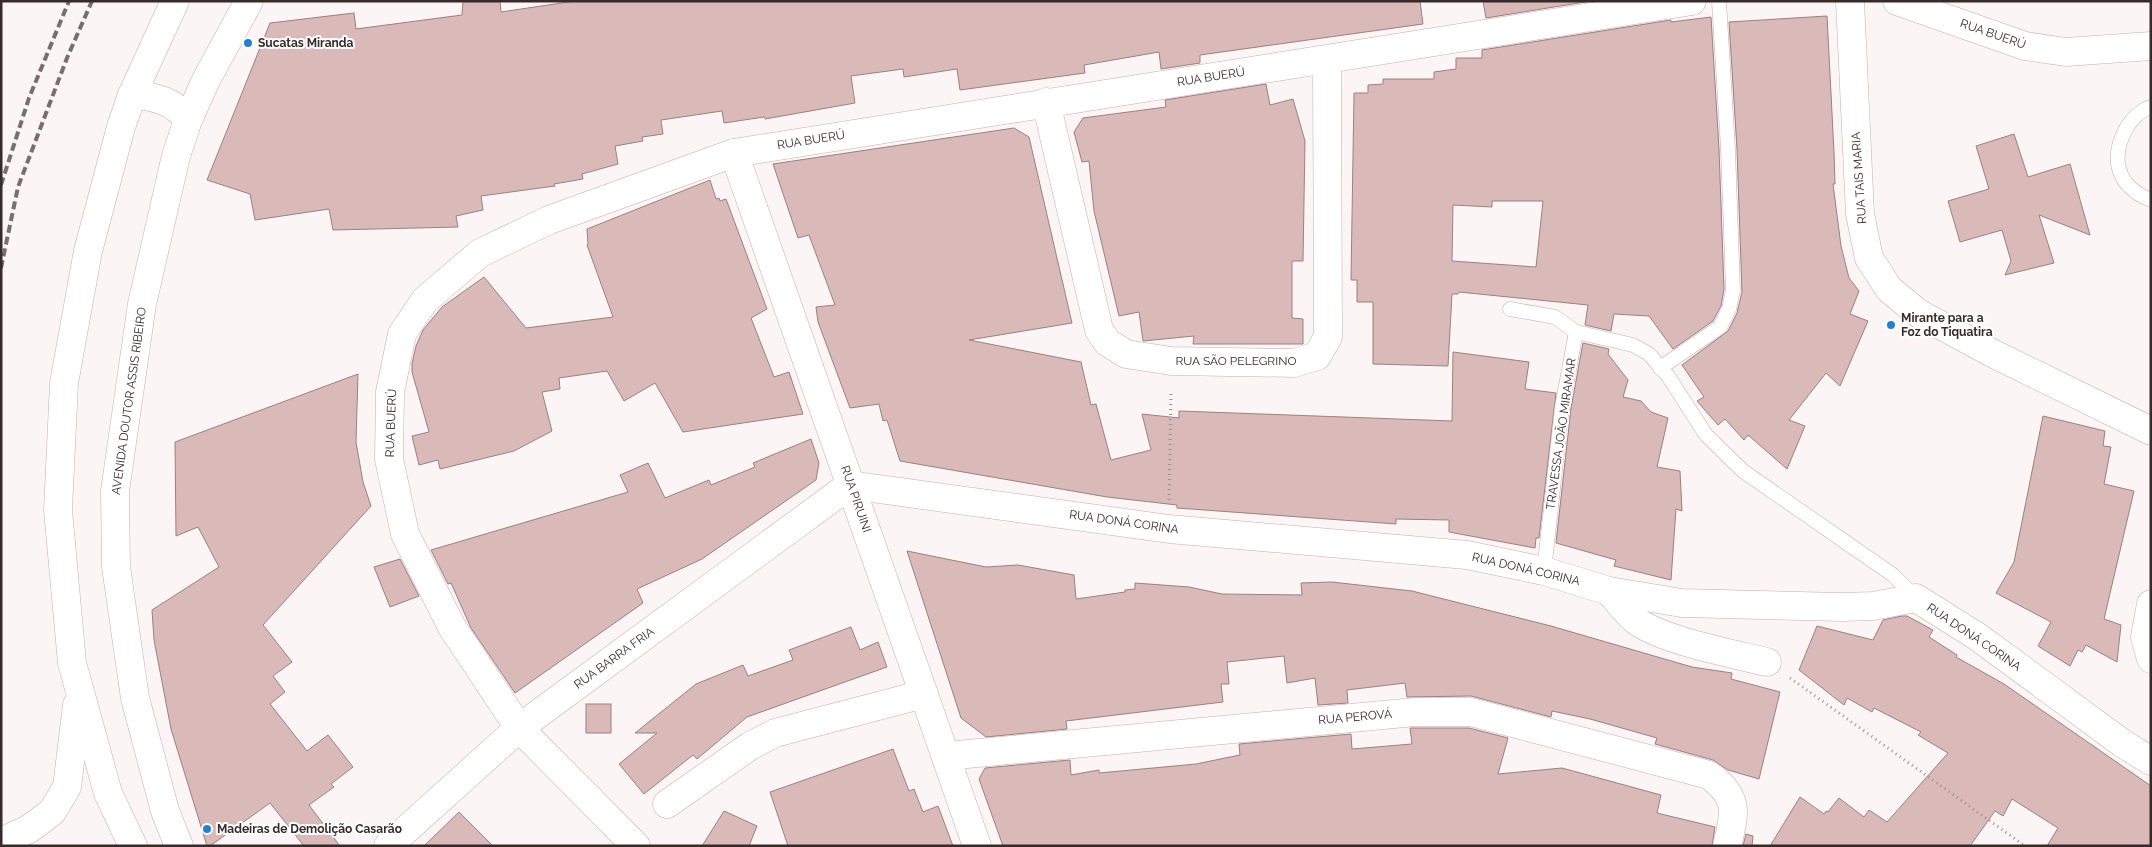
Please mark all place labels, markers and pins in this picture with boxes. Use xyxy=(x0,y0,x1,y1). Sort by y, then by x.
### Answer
place label: Sucatas Miranda xyxy=(258,36,354,50)
marker: Sucatas Miranda xyxy=(242,37,254,49)
place label: Mirante para a Foz do Tiquatira xyxy=(1901,311,1993,339)
marker: Mirante para a Foz do Tiquatira xyxy=(1885,319,1897,331)
place label: Madeiras de Demolição Casarão xyxy=(217,822,402,836)
marker: Madeiras de Demolição Casarão xyxy=(201,823,213,835)

